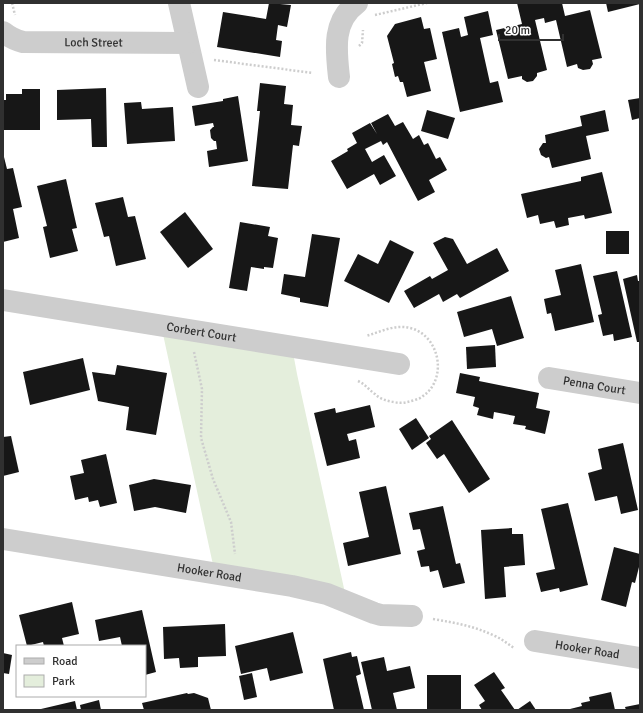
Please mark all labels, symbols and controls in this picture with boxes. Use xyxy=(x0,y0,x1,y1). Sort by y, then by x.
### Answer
scale bar xyxy=(499,16,563,42)
text: 20 m xyxy=(505,23,530,38)
street label: Loch Street xyxy=(64,35,123,51)
street label: Corbert Court xyxy=(165,320,237,346)
street label: Penna Court xyxy=(562,373,627,399)
street label: Hooker Road xyxy=(176,560,243,586)
street label: Hooker Road xyxy=(554,637,621,663)
legend xyxy=(16,645,146,697)
text: Road xyxy=(52,654,78,669)
text: Park xyxy=(52,674,75,689)

